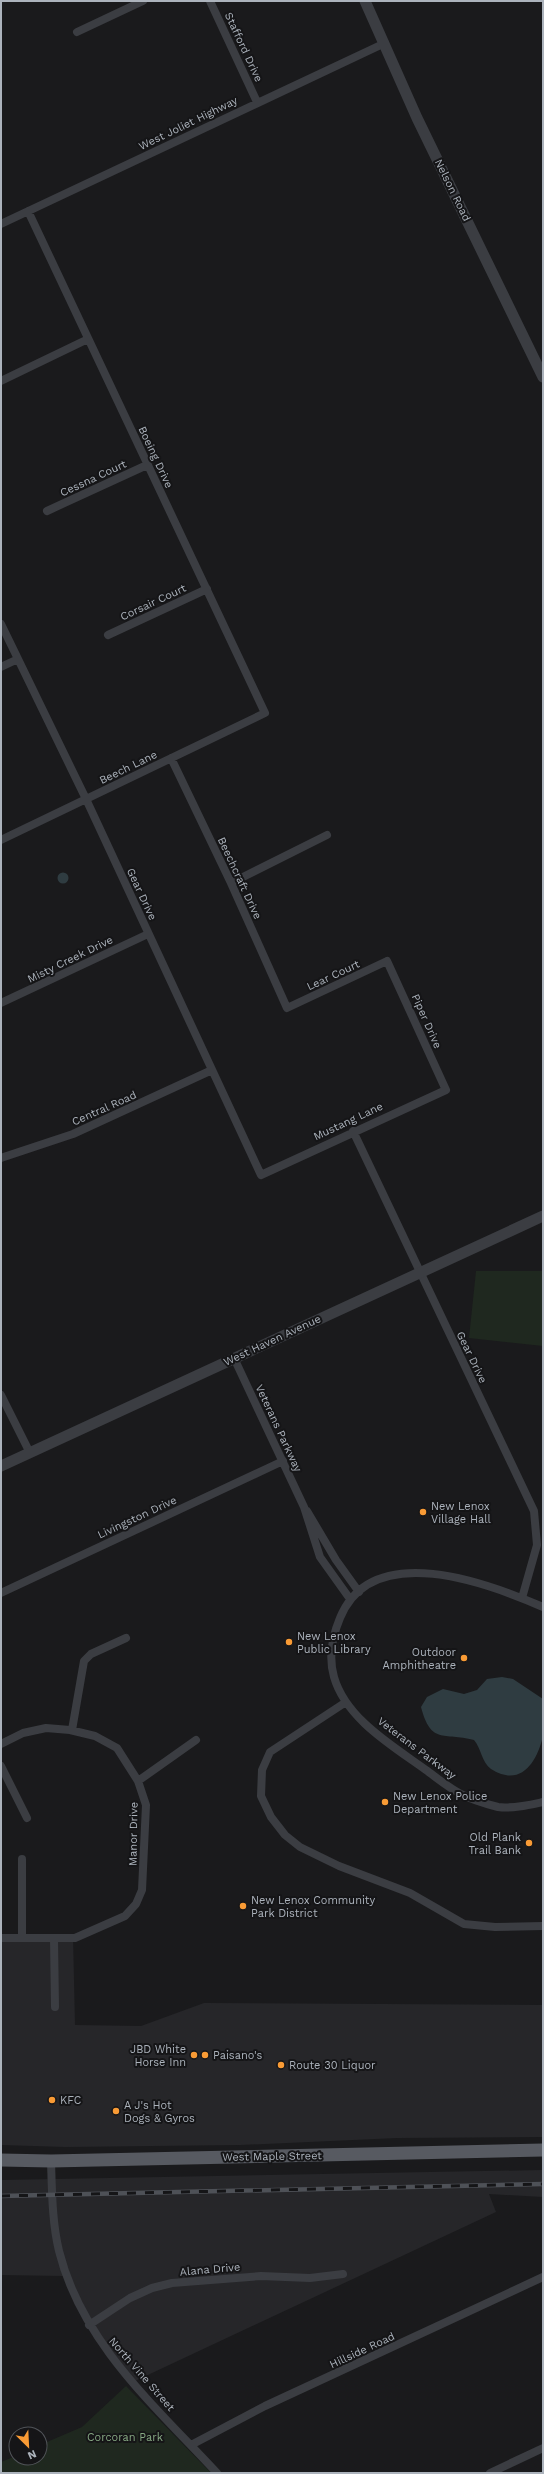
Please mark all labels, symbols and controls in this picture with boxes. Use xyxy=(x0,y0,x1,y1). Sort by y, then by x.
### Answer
street label: Stafford Drive xyxy=(222,10,265,84)
street label: West Joliet Highway xyxy=(137,94,240,153)
street label: Nelson Road xyxy=(432,157,473,223)
street label: Boeing Drive xyxy=(136,424,176,490)
street label: Cessna Court xyxy=(58,457,129,500)
street label: Corsair Court xyxy=(118,581,188,623)
street label: Beech Lane xyxy=(97,748,159,787)
street label: Beechcraft Drive xyxy=(215,835,264,921)
street label: Gear Drive xyxy=(124,866,159,922)
street label: Misty Creek Drive xyxy=(25,933,115,986)
street label: Lear Court xyxy=(305,957,362,993)
street label: Piper Drive xyxy=(409,992,444,1050)
street label: Central Road xyxy=(70,1088,139,1129)
street label: Mustang Lane xyxy=(311,1100,385,1143)
street label: West Haven Avenue xyxy=(222,1312,323,1369)
street label: Gear Drive xyxy=(453,1329,490,1385)
street label: Veterans Parkway xyxy=(253,1382,305,1474)
street label: Livingston Drive xyxy=(96,1493,179,1541)
place label: New Lenox Village Hall xyxy=(431,1500,492,1526)
marker: New Lenox Village Hall xyxy=(418,1507,428,1517)
place label: New Lenox Public Library xyxy=(297,1630,371,1656)
marker: New Lenox Public Library xyxy=(284,1637,294,1647)
place label: Outdoor Amphitheatre xyxy=(383,1646,457,1672)
marker: Outdoor Amphitheatre xyxy=(459,1653,469,1663)
street label: Veterans Parkway xyxy=(375,1715,459,1782)
place label: New Lenox Police Department xyxy=(393,1790,487,1816)
marker: New Lenox Police Department xyxy=(380,1797,390,1807)
street label: Manor Drive xyxy=(126,1802,141,1866)
place label: Old Plank Trail Bank xyxy=(468,1831,521,1857)
marker: Old Plank Trail Bank xyxy=(524,1838,534,1848)
place label: New Lenox Community Park District xyxy=(251,1894,375,1920)
marker: New Lenox Community Park District xyxy=(238,1901,248,1911)
place label: JBD White Horse Inn xyxy=(130,2043,186,2069)
place label: Paisano's xyxy=(213,2049,263,2062)
marker: JBD White Horse Inn xyxy=(189,2050,199,2060)
marker: Paisano's xyxy=(200,2050,210,2060)
place label: Route 30 Liquor xyxy=(289,2059,376,2072)
marker: Route 30 Liquor xyxy=(276,2060,286,2070)
place label: KFC xyxy=(60,2094,82,2107)
marker: KFC xyxy=(47,2095,57,2105)
place label: A J's Hot Dogs & Gyros xyxy=(124,2099,195,2125)
marker: A J's Hot Dogs & Gyros xyxy=(111,2106,121,2116)
street label: West Maple Street xyxy=(222,2149,322,2164)
street label: Alana Drive xyxy=(179,2260,241,2279)
street label: Hillside Road xyxy=(328,2330,397,2371)
street label: North Vine Street xyxy=(106,2335,177,2414)
north arrow xyxy=(8,2426,48,2466)
park label: Corcoran Park xyxy=(87,2431,163,2444)
text: N xyxy=(25,2447,38,2462)

